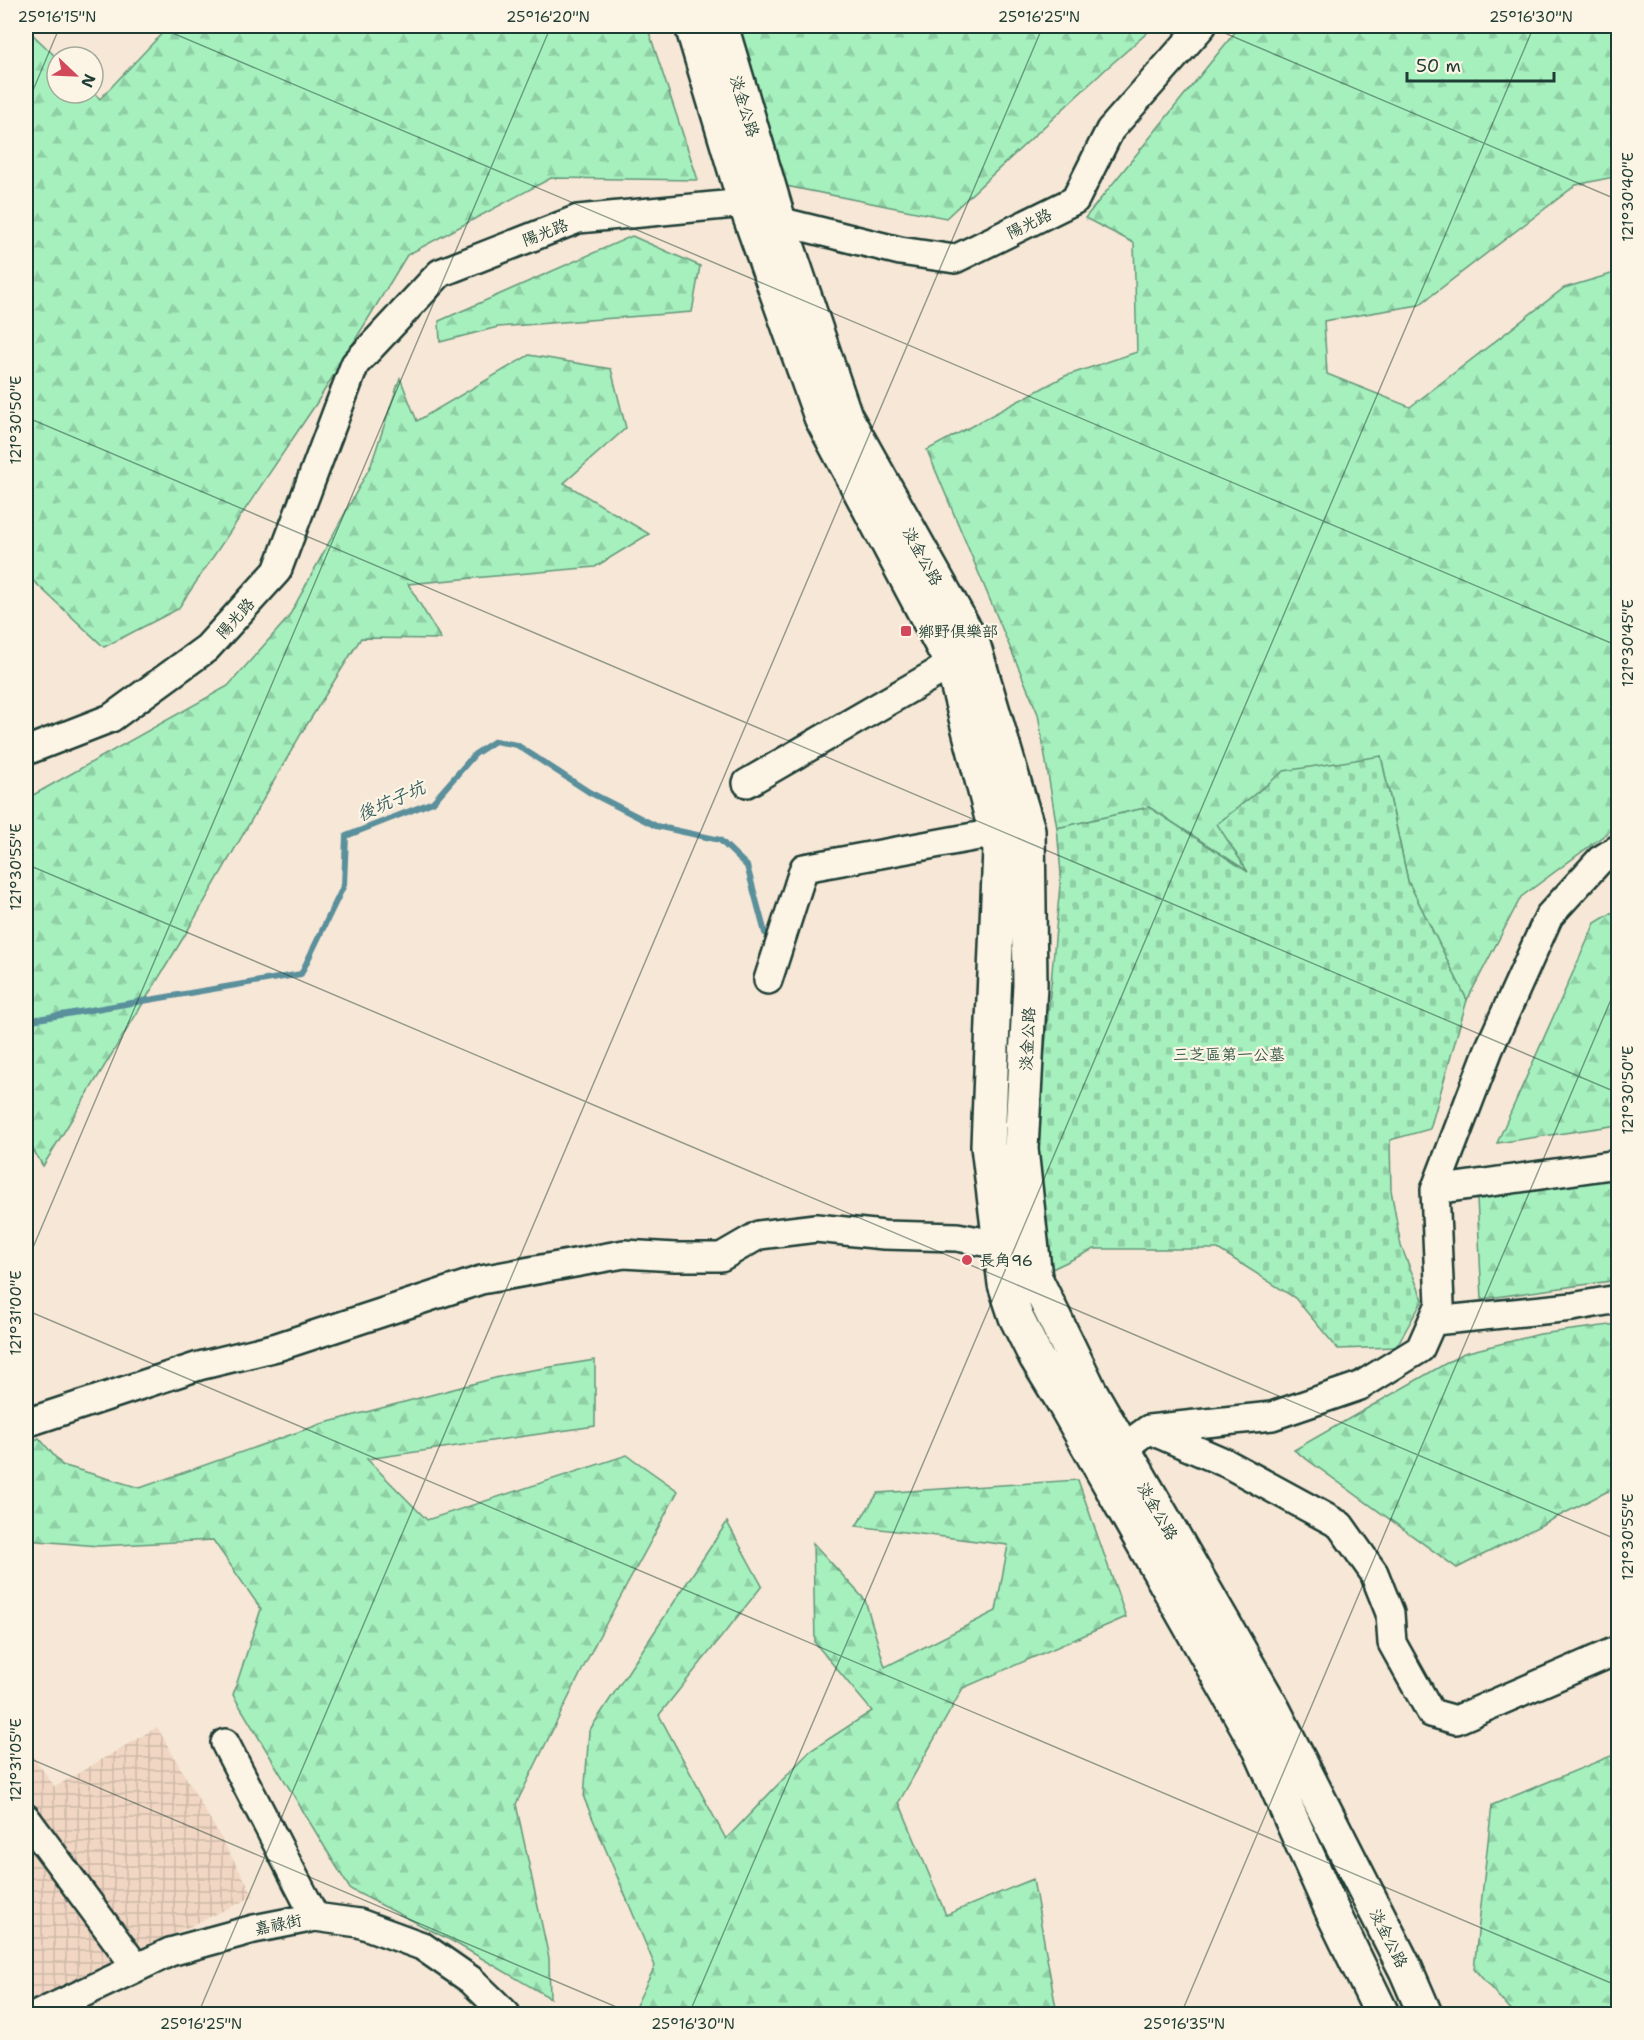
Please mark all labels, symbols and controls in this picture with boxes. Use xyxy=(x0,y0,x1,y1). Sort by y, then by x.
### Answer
text: 25°16'15"N xyxy=(18,7,96,27)
text: 25°16'20"N xyxy=(506,7,590,27)
text: 25°16'25"N xyxy=(998,7,1080,27)
text: 25°16'30"N xyxy=(1489,7,1573,27)
north arrow xyxy=(45,45,105,105)
scale bar xyxy=(1407,45,1554,83)
text: 50 m xyxy=(1416,54,1461,78)
text: N xyxy=(76,71,100,91)
street label: 淡金公路 xyxy=(725,72,764,140)
text: 121°30'40"E xyxy=(1618,152,1638,242)
street label: 陽光路 xyxy=(1003,203,1055,243)
street label: 陽光路 xyxy=(519,214,571,251)
text: 121°30'50"E xyxy=(6,375,26,465)
street label: 淡金公路 xyxy=(898,523,947,589)
street label: 陽光路 xyxy=(212,593,259,643)
text: 121°30'45"E xyxy=(1618,599,1638,687)
place label: 鄉野俱樂部 xyxy=(918,621,998,642)
marker: 鄉野俱樂部 xyxy=(899,624,913,638)
water label: 後坑子坑 xyxy=(353,775,431,827)
text: 121°30'55"E xyxy=(6,823,26,911)
street label: 淡金公路 xyxy=(1015,1007,1040,1072)
park label: 三芝區第一公墓 xyxy=(1173,1044,1285,1065)
text: 121°30'50"E xyxy=(1618,1045,1638,1135)
place label: 長角96 xyxy=(979,1250,1033,1271)
marker: 長角96 xyxy=(960,1253,974,1267)
text: 121°31'00"E xyxy=(6,1270,26,1356)
street label: 淡金公路 xyxy=(1132,1478,1183,1544)
text: 121°30'55"E xyxy=(1618,1493,1638,1581)
text: 121°31'05"E xyxy=(6,1718,26,1802)
street label: 淡金公路 xyxy=(1365,1905,1412,1972)
street label: 嘉祿街 xyxy=(252,1909,304,1940)
text: 25°16'25"N xyxy=(160,2014,242,2034)
text: 25°16'30"N xyxy=(651,2014,735,2034)
text: 25°16'35"N xyxy=(1143,2014,1225,2034)

